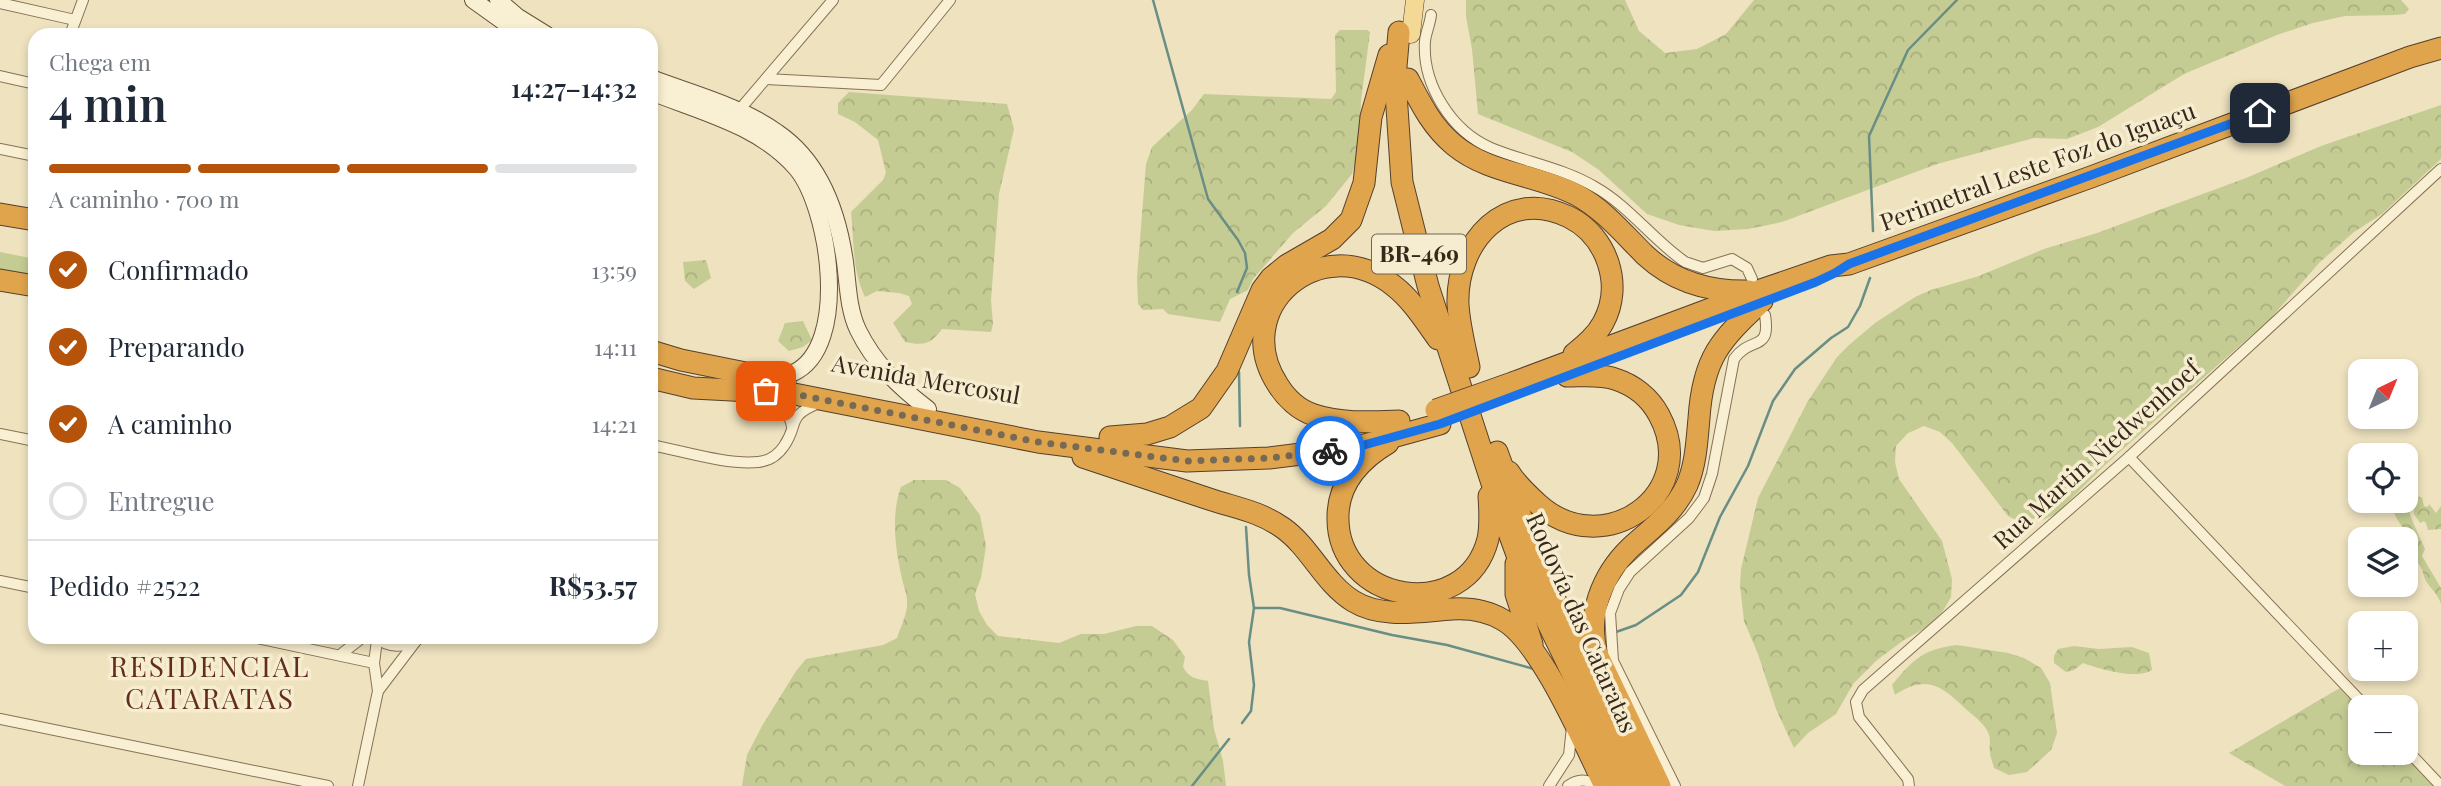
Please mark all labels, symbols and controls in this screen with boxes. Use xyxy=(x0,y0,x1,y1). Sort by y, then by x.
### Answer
text: Chega em xyxy=(49,46,151,77)
text: 14:27–14:32 xyxy=(511,70,637,105)
text: 4 min xyxy=(49,72,167,134)
pin xyxy=(2230,83,2290,143)
street label: Perimetral Leste Foz do Iguaçu xyxy=(1875,93,2200,237)
icon: home xyxy=(2241,94,2279,132)
text: A caminho · 700 m xyxy=(49,183,240,214)
road number: BR-469 xyxy=(1372,234,1466,274)
icon: check xyxy=(49,251,87,289)
text: Confirmado xyxy=(108,252,249,287)
text: 13:59 xyxy=(591,254,637,285)
icon: check xyxy=(49,328,87,366)
text: Preparando xyxy=(108,329,245,364)
text: 14:11 xyxy=(594,331,637,362)
street label: Avenida Mercosul xyxy=(829,346,1023,410)
street label: Rua Martin Niedwenhoef xyxy=(1985,351,2208,555)
north arrow xyxy=(2348,359,2418,429)
map controls xyxy=(2348,359,2418,765)
pin xyxy=(736,361,796,421)
icon: bag xyxy=(747,372,785,410)
icon: check xyxy=(49,405,87,443)
text: A caminho xyxy=(108,406,232,441)
text: 14:21 xyxy=(591,408,637,439)
courier xyxy=(1295,416,1365,486)
icon: bike xyxy=(1311,432,1349,470)
button: locate xyxy=(2348,443,2418,513)
text: Entregue xyxy=(108,483,215,518)
street label: Rodovía das Cataratas xyxy=(1520,507,1646,737)
button: layers xyxy=(2348,527,2418,597)
text: Pedido #2522 xyxy=(49,568,200,603)
text: R$53.57 xyxy=(549,568,637,603)
button: + xyxy=(2348,611,2418,681)
district label: RESIDENCIAL CATARATAS xyxy=(110,647,310,716)
button: − xyxy=(2348,695,2418,765)

